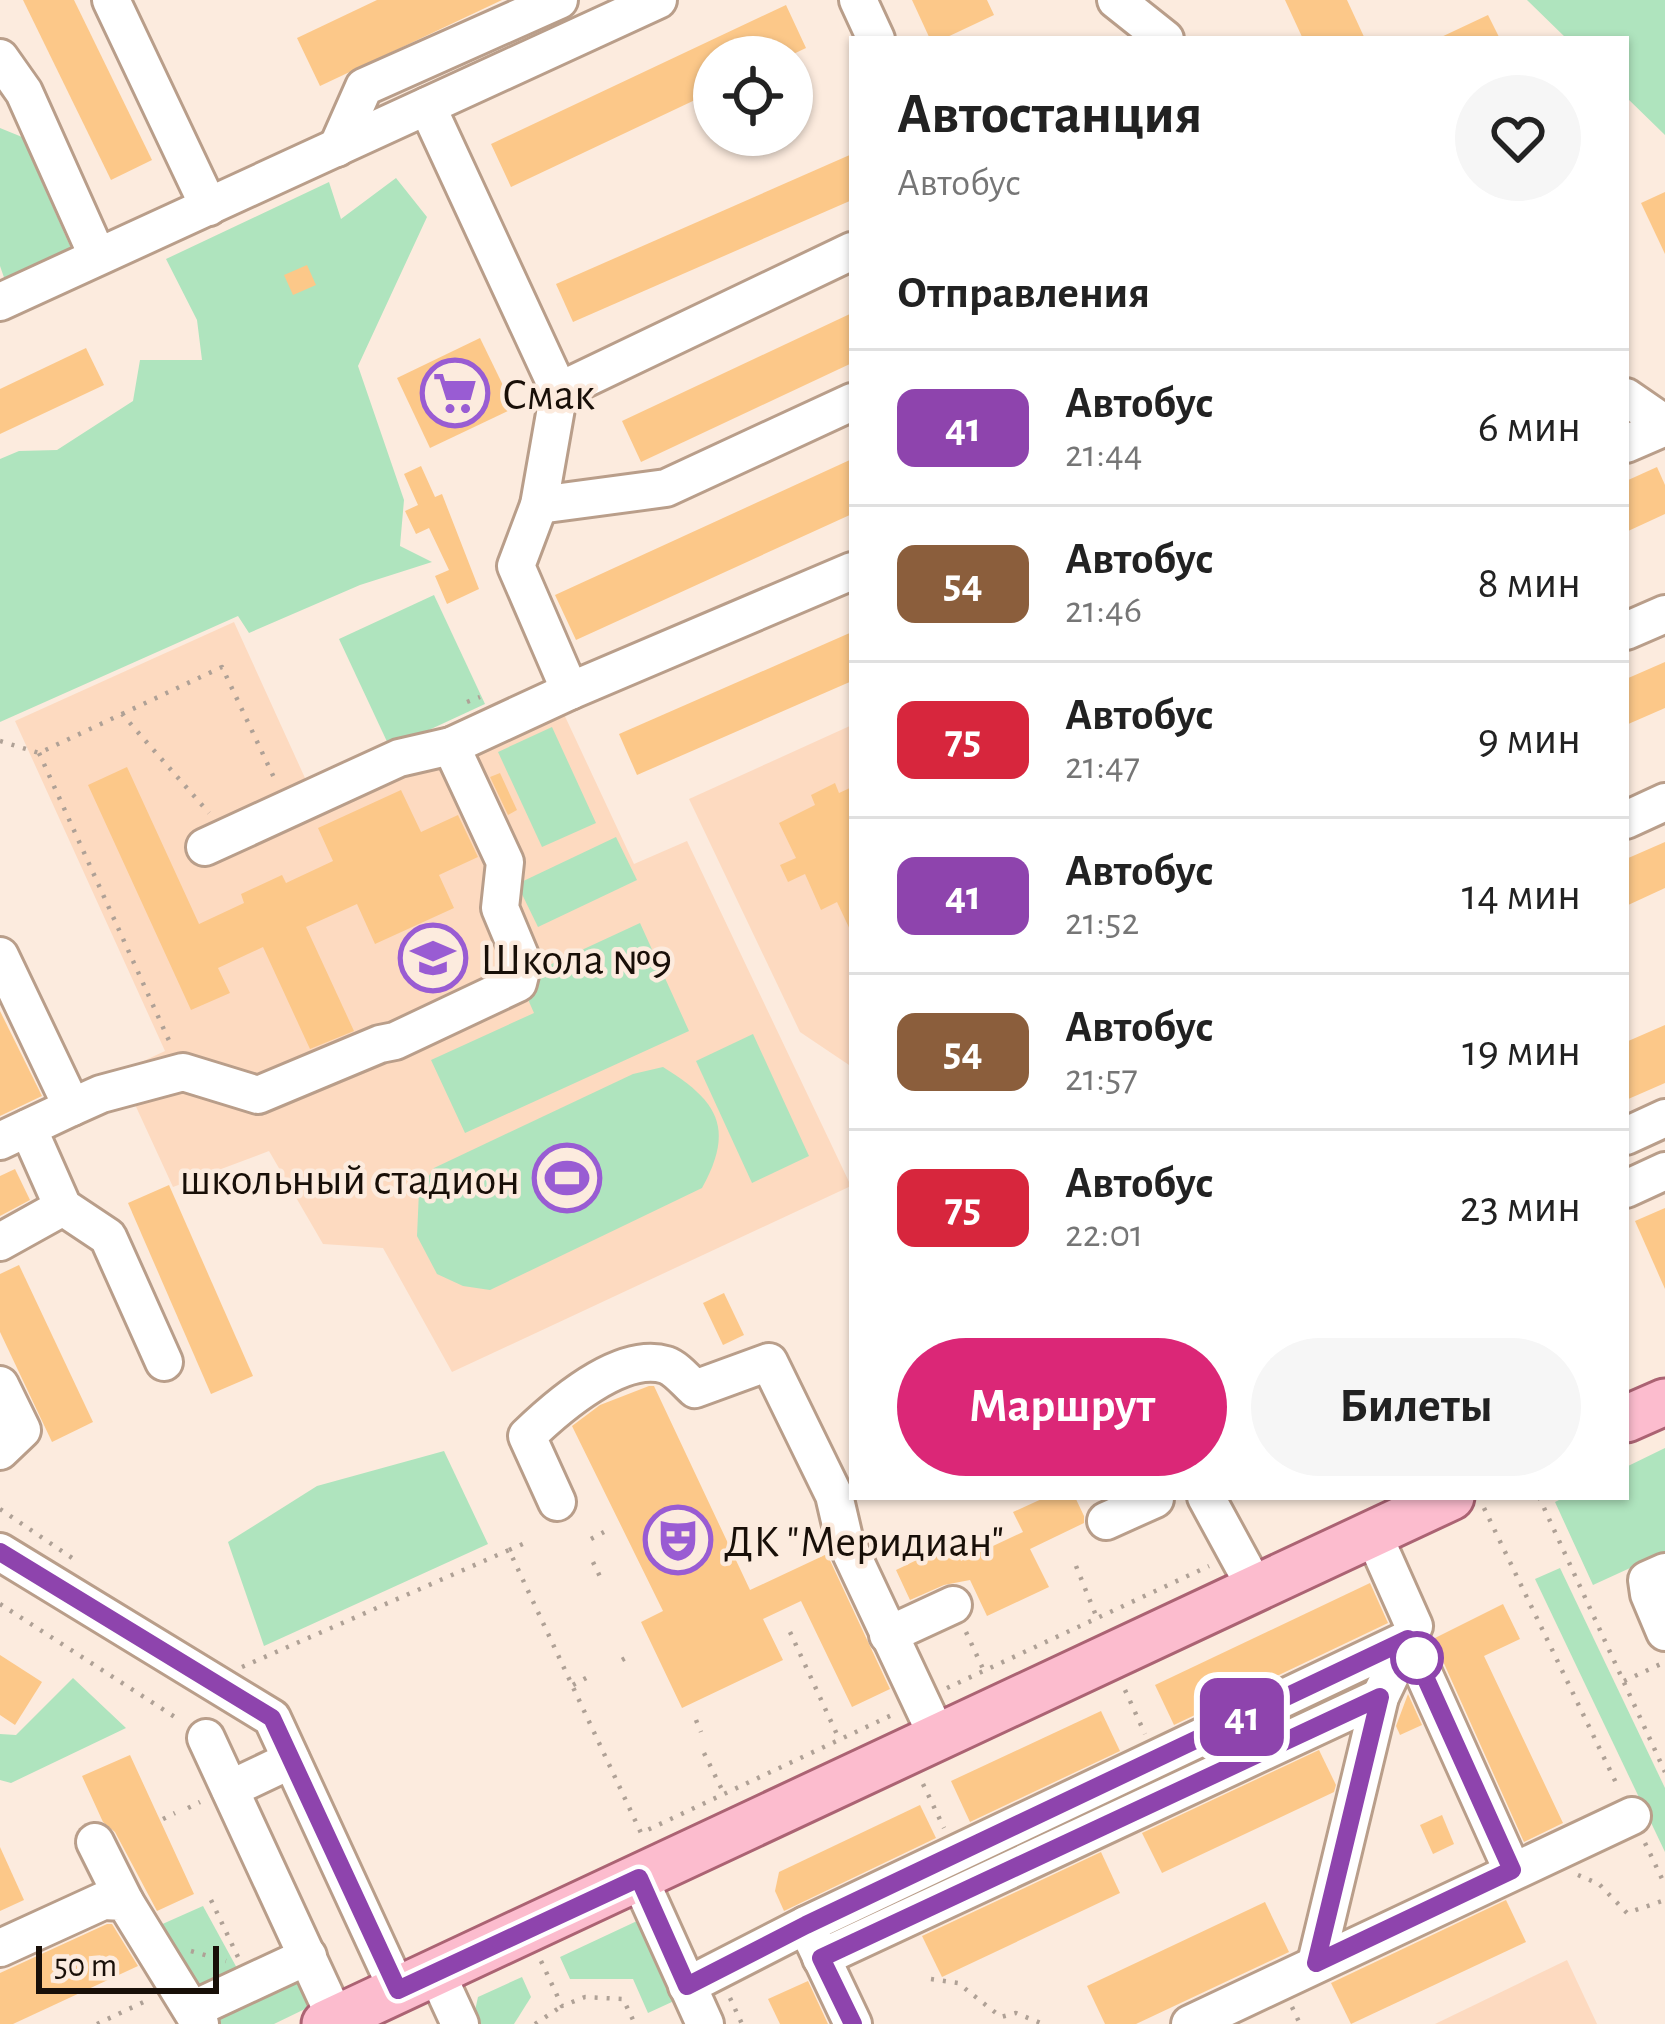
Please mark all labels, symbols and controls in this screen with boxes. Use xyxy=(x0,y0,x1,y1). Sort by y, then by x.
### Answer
map controls xyxy=(693,36,813,156)
button: locate xyxy=(693,36,813,156)
button: heart xyxy=(1455,75,1581,201)
text: Автостанция xyxy=(897,86,1202,143)
text: Автобус xyxy=(897,164,1021,203)
text: Отправления xyxy=(897,271,1150,316)
supermarket icon: Смак xyxy=(420,358,490,428)
place label: Смак xyxy=(502,373,595,418)
text: Автобус xyxy=(1065,381,1214,426)
text: 6 мин xyxy=(1478,405,1581,450)
text: 41 xyxy=(945,407,981,449)
text: 21:44 xyxy=(1065,435,1143,474)
text: Автобус xyxy=(1065,537,1214,582)
text: 8 мин xyxy=(1477,561,1581,606)
text: 54 xyxy=(943,563,983,605)
text: 21:46 xyxy=(1065,591,1142,630)
text: Автобус xyxy=(1065,693,1214,738)
text: 9 мин xyxy=(1478,717,1581,762)
text: 75 xyxy=(945,719,981,761)
text: 21:47 xyxy=(1065,747,1140,786)
text: Автобус xyxy=(1065,849,1214,894)
text: 14 мин xyxy=(1462,873,1581,918)
text: 41 xyxy=(945,875,981,917)
text: 21:52 xyxy=(1065,903,1139,942)
school or university icon: Школа №9 xyxy=(398,923,468,993)
place label: Школа №9 xyxy=(480,938,672,983)
text: Автобус xyxy=(1065,1005,1214,1050)
text: 19 мин xyxy=(1462,1029,1581,1074)
text: 54 xyxy=(943,1031,983,1073)
text: 21:57 xyxy=(1065,1059,1138,1098)
sports icon: школьный стадион xyxy=(532,1143,602,1213)
place label: школьный стадион xyxy=(179,1158,520,1203)
text: Автобус xyxy=(1065,1161,1214,1206)
text: 23 мин xyxy=(1460,1185,1581,1230)
text: 75 xyxy=(945,1187,981,1229)
text: 22:01 xyxy=(1065,1215,1143,1254)
button: Маршрут xyxy=(897,1338,1227,1476)
button: Билеты xyxy=(1251,1338,1581,1476)
theatre icon: ДК "Меридиан" xyxy=(643,1505,713,1575)
place label: ДК "Меридиан" xyxy=(724,1520,1004,1565)
unlabelled marker xyxy=(1392,1633,1442,1683)
line badge: 41 xyxy=(1188,1678,1296,1756)
text: 41 xyxy=(1224,1696,1260,1738)
scale bar xyxy=(36,1940,219,1993)
text: 50 m xyxy=(54,1950,117,1983)

